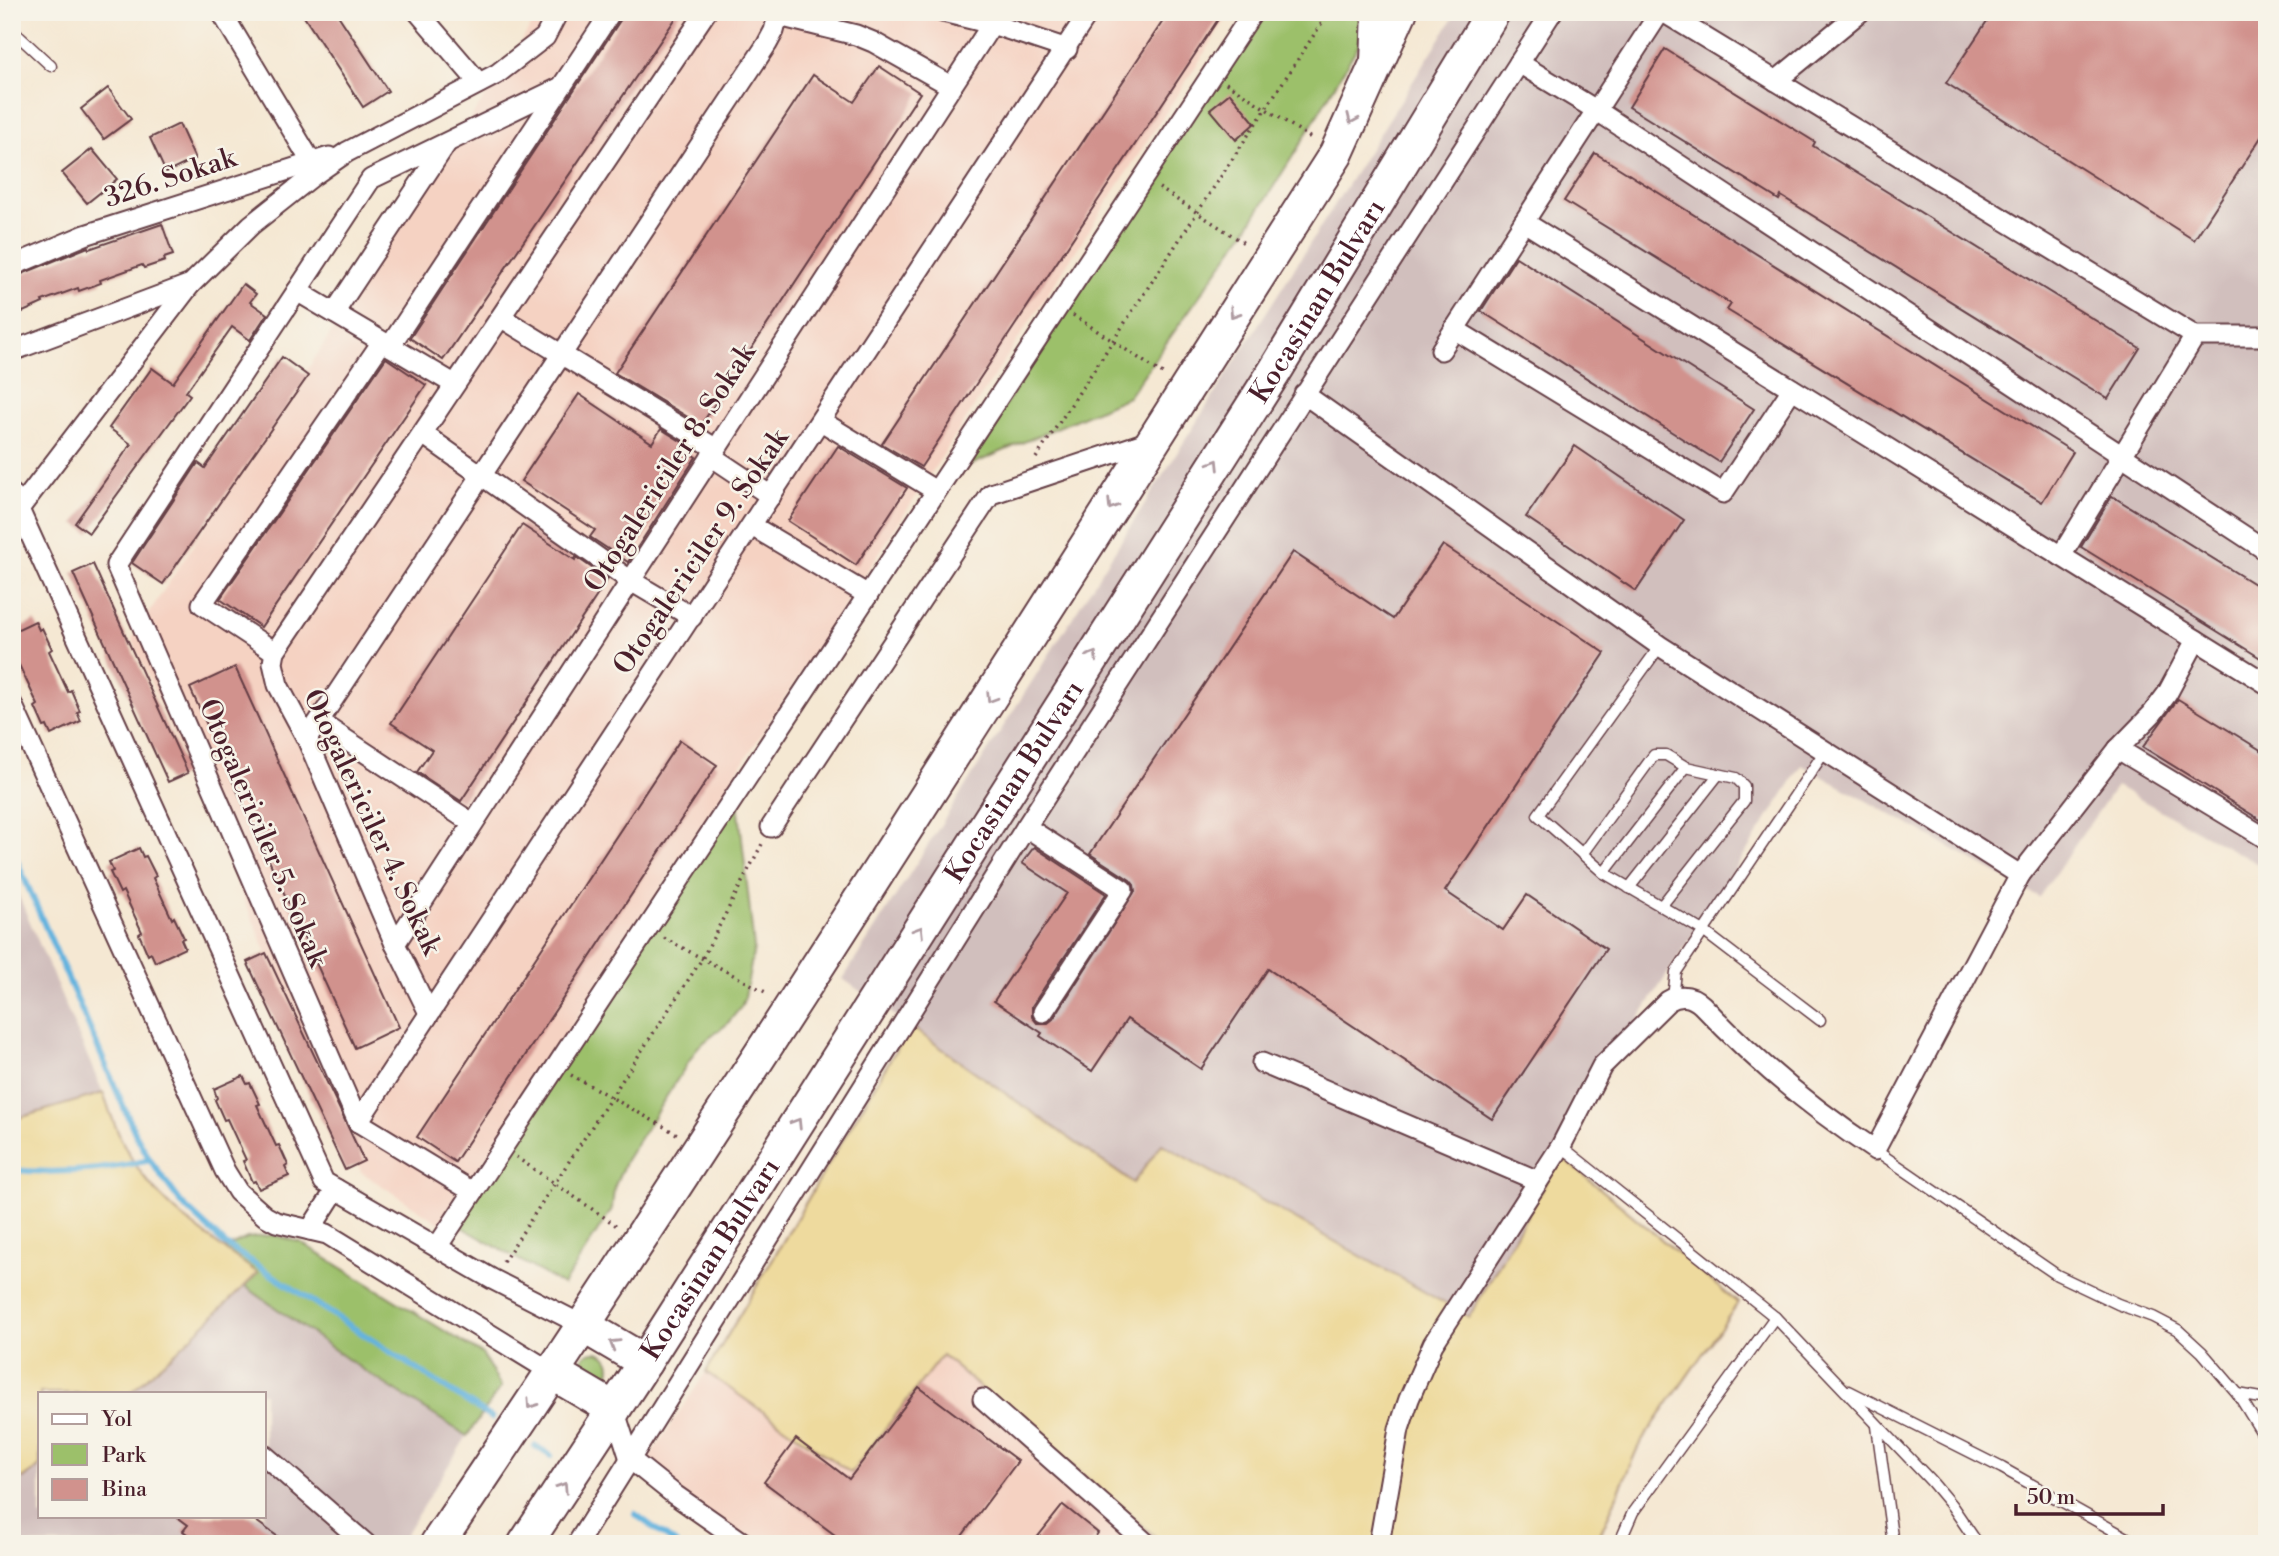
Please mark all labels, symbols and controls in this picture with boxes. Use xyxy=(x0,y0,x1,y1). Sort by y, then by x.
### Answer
one-way arrow xyxy=(1346,112,1360,124)
street label: 326. Sokak xyxy=(100,140,242,216)
street label: Kocasinan Bulvarı xyxy=(1242,193,1393,410)
one-way arrow xyxy=(1229,306,1242,319)
street label: Otogalericiler 8. Sokak xyxy=(577,336,764,599)
street label: Otogalericiler 9. Sokak xyxy=(606,421,797,682)
one-way arrow xyxy=(1207,459,1220,472)
one-way arrow xyxy=(1107,498,1120,511)
one-way arrow xyxy=(1085,651,1098,664)
street label: Kocasinan Bulvarı xyxy=(937,674,1091,889)
street label: Otogalericiler 4. Sokak xyxy=(295,684,449,961)
one-way arrow xyxy=(986,690,999,703)
street label: Otogalericiler 5. Sokak xyxy=(191,694,336,973)
one-way arrow xyxy=(910,926,923,939)
one-way arrow xyxy=(788,1118,801,1131)
street label: Kocasinan Bulvarı xyxy=(633,1151,788,1367)
one-way arrow xyxy=(609,1339,622,1352)
legend xyxy=(38,1392,266,1518)
one-way arrow xyxy=(527,1396,540,1409)
text: Yol xyxy=(101,1407,132,1433)
text: Park xyxy=(102,1443,147,1469)
scale bar xyxy=(2016,1472,2164,1516)
text: Bina xyxy=(101,1477,147,1503)
one-way arrow xyxy=(555,1482,567,1495)
text: 50 m xyxy=(2027,1485,2075,1511)

